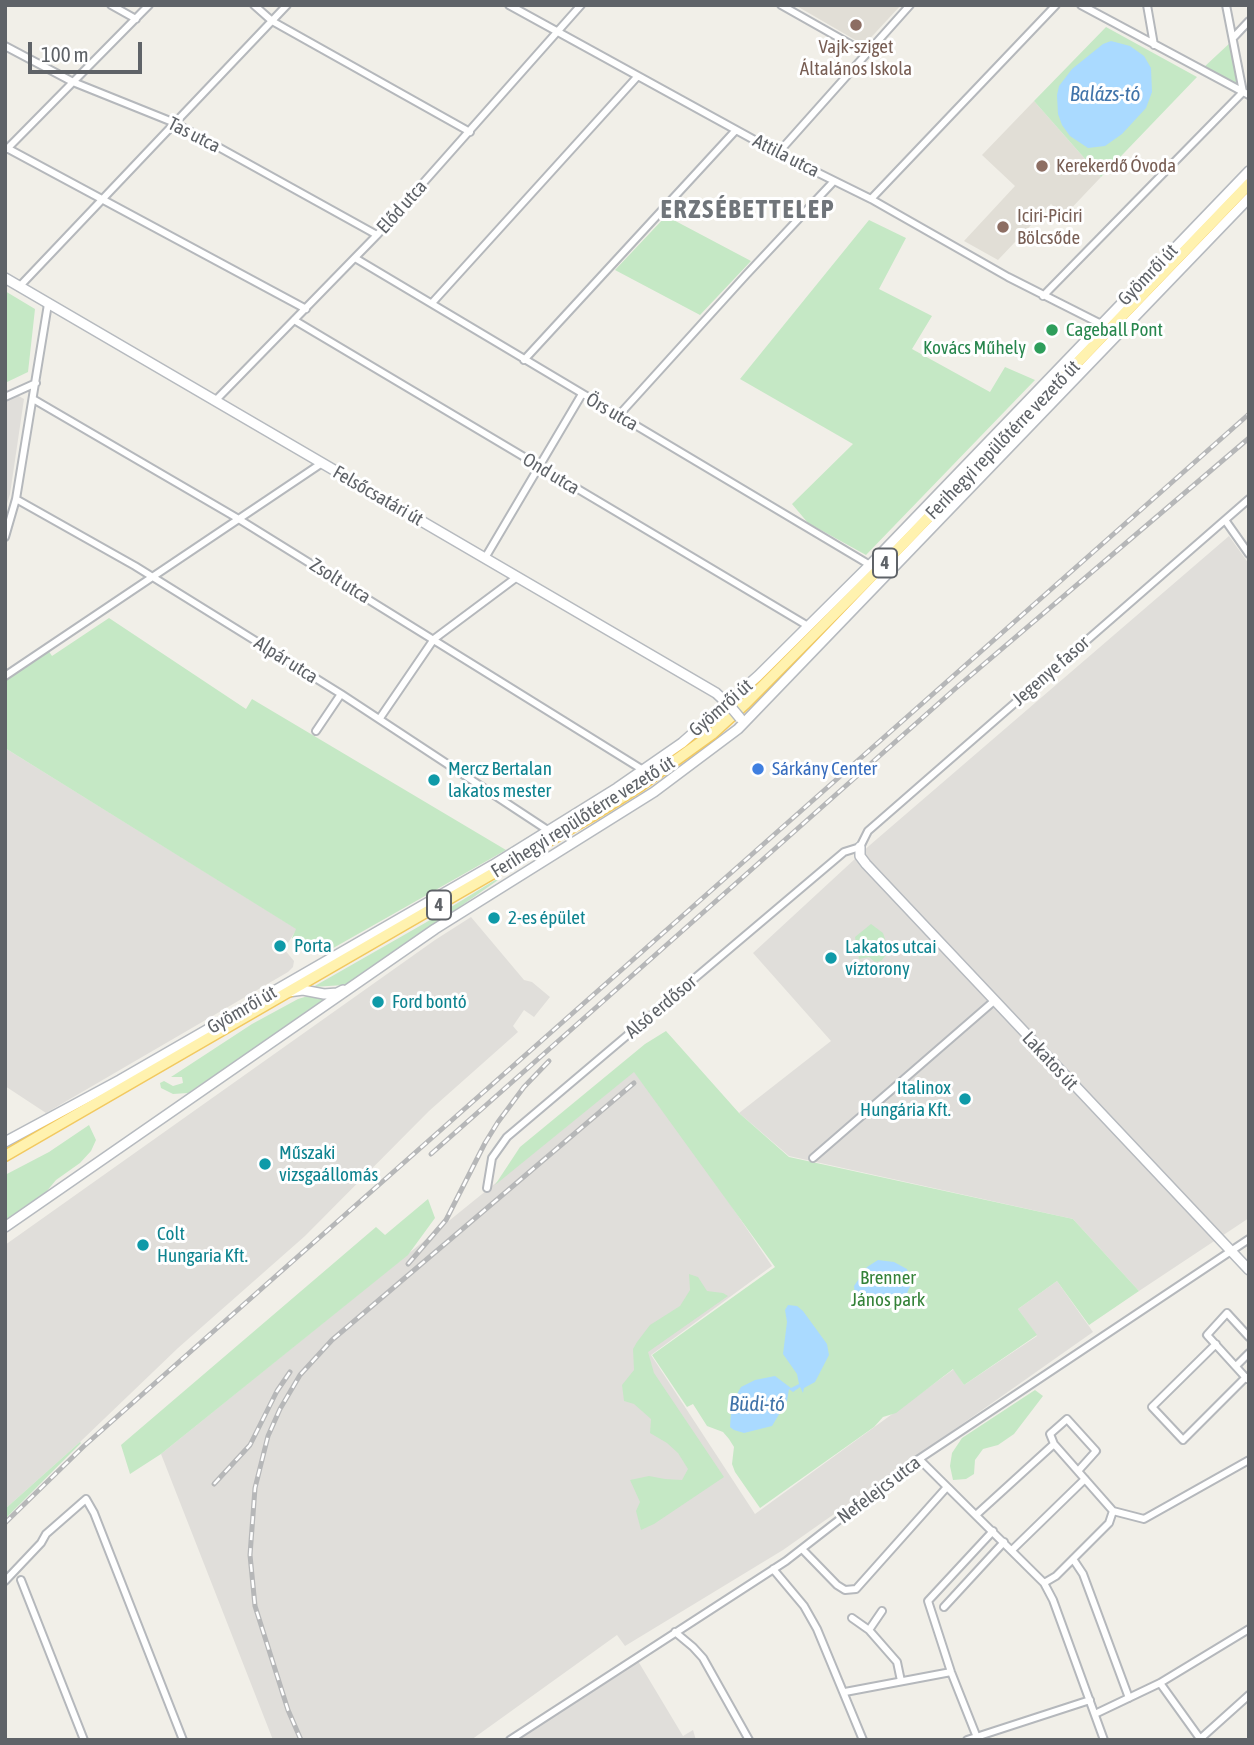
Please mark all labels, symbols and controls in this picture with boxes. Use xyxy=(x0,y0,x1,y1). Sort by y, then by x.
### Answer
marker: Vajk-sziget Általános Iskola xyxy=(848,17,864,33)
scale bar xyxy=(32,28,145,72)
place label: Vajk-sziget Általános Iskola xyxy=(800,36,912,80)
text: 100 m xyxy=(41,42,89,66)
water label: Balázs-tó xyxy=(1070,81,1140,107)
street label: Tas utca xyxy=(164,112,224,158)
street label: Attila utca xyxy=(749,130,823,182)
place label: Kerekerdő Óvoda xyxy=(1056,155,1176,177)
marker: Kerekerdő Óvoda xyxy=(1034,158,1050,174)
street label: Előd utca xyxy=(372,176,432,238)
district label: ERZSÉBETTELEP xyxy=(662,194,834,226)
place label: Iciri-Piciri Bölcsőde xyxy=(1017,205,1083,249)
marker: Iciri-Piciri Bölcsőde xyxy=(995,219,1011,235)
street label: Gyömrői út xyxy=(1113,240,1183,310)
place label: Cageball Pont xyxy=(1066,319,1163,341)
marker: Cageball Pont xyxy=(1044,322,1060,338)
place label: Kovács Műhely xyxy=(923,337,1026,359)
marker: Kovács Műhely xyxy=(1032,340,1048,356)
street label: Ferihegyi repülőtérre vezető út xyxy=(921,356,1085,524)
street label: Örs utca xyxy=(582,388,642,436)
street label: Ond utca xyxy=(518,448,584,500)
street label: Felsőcsatári út xyxy=(329,461,427,531)
road number: 4 xyxy=(873,548,897,578)
street label: Zsolt utca xyxy=(305,553,375,609)
street label: Jegenye fasor xyxy=(1008,631,1094,711)
street label: Alpár utca xyxy=(250,632,322,688)
street label: Gyömrői út xyxy=(685,674,757,742)
street label: Ferihegyi repülőtérre vezető út xyxy=(487,751,679,883)
place label: Mercz Bertalan lakatos mester xyxy=(448,758,552,802)
place label: Sárkány Center xyxy=(772,758,877,780)
marker: Sárkány Center xyxy=(750,761,766,777)
marker: Mercz Bertalan lakatos mester xyxy=(426,772,442,788)
road number: 4 xyxy=(427,890,451,920)
place label: 2-es épület xyxy=(508,907,585,929)
marker: 2-es épület xyxy=(486,910,502,926)
place label: Porta xyxy=(294,935,332,957)
place label: Lakatos utcai víztorony xyxy=(845,936,937,980)
marker: Porta xyxy=(272,938,288,954)
marker: Lakatos utcai víztorony xyxy=(823,950,839,966)
street label: Alsó erdősor xyxy=(621,971,701,1043)
street label: Gyömrői út xyxy=(203,981,281,1039)
place label: Ford bontó xyxy=(392,991,467,1013)
marker: Ford bontó xyxy=(370,994,386,1010)
street label: Lakatos út xyxy=(1017,1027,1083,1095)
place label: Italinox Hungária Kft. xyxy=(860,1077,951,1121)
marker: Italinox Hungária Kft. xyxy=(957,1091,973,1107)
place label: Műszaki vizsgaállomás xyxy=(279,1142,378,1186)
marker: Műszaki vizsgaállomás xyxy=(257,1156,273,1172)
place label: Colt Hungaria Kft. xyxy=(157,1223,248,1267)
marker: Colt Hungaria Kft. xyxy=(135,1237,151,1253)
park label: Brenner János park xyxy=(851,1267,925,1311)
water label: Büdi-tó xyxy=(729,1391,785,1417)
street label: Nefelejcs utca xyxy=(833,1451,925,1529)

